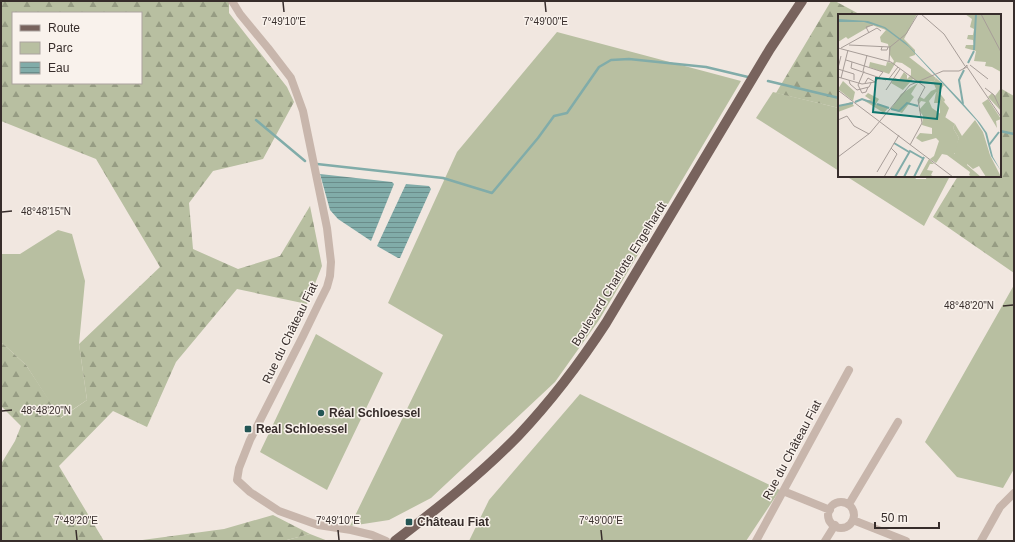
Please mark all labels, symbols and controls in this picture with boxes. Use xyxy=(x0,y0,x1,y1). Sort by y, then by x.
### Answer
legend xyxy=(12,12,142,84)
inset map xyxy=(838,14,1001,177)
text: 7°49'10"E xyxy=(262,16,306,27)
text: 7°49'00"E xyxy=(524,16,568,27)
text: Route xyxy=(48,21,80,35)
text: Parc xyxy=(48,41,73,55)
text: Eau xyxy=(48,61,69,75)
street label: Boulevard Charlotte Engelhardt xyxy=(569,199,670,349)
text: 48°48'15"N xyxy=(21,206,71,217)
street label: Rue du Château Fiat xyxy=(259,280,321,386)
text: 48°48'20"N xyxy=(944,300,994,311)
street label: Rue du Château Fiat xyxy=(760,397,824,502)
text: 48°48'20"N xyxy=(21,405,71,416)
place label: Réal Schloessel xyxy=(329,406,420,420)
marker: Réal Schloessel xyxy=(316,408,326,418)
place label: Real Schloessel xyxy=(256,422,347,436)
marker: Real Schloessel xyxy=(243,424,253,434)
scale bar xyxy=(875,504,939,530)
text: 50 m xyxy=(881,511,908,525)
text: 7°49'20"E xyxy=(54,515,98,526)
text: 7°49'10"E xyxy=(316,515,360,526)
place label: Château Fiat xyxy=(417,515,489,529)
text: 7°49'00"E xyxy=(579,515,623,526)
marker: Château Fiat xyxy=(404,517,414,527)

